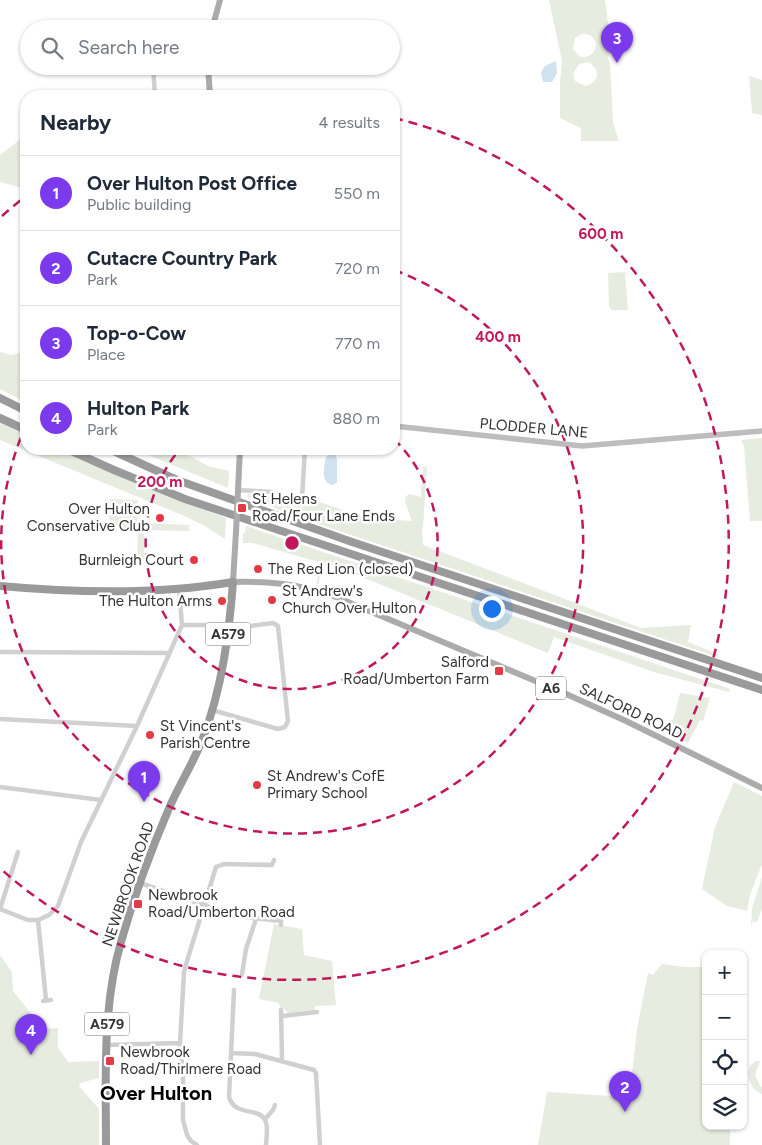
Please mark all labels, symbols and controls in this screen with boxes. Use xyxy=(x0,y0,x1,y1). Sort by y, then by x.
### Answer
search box xyxy=(20,20,400,75)
pin: 3 xyxy=(601,22,633,63)
icon: search xyxy=(38,34,66,62)
text: Search here xyxy=(78,36,180,59)
text: Nearby xyxy=(40,110,111,135)
text: 4 results xyxy=(319,113,380,132)
text: Over Hulton Post Office xyxy=(87,172,297,195)
text: 1 xyxy=(53,184,59,203)
text: 550 m xyxy=(334,184,380,203)
text: Public building xyxy=(87,195,191,214)
text: 600 m xyxy=(579,225,623,243)
text: Cutacre Country Park xyxy=(87,247,277,270)
text: 2 xyxy=(51,259,61,278)
text: 720 m xyxy=(335,259,380,278)
text: Park xyxy=(87,270,117,289)
text: Top-o-Cow xyxy=(87,322,186,345)
text: 400 m xyxy=(475,328,521,346)
text: 3 xyxy=(52,334,60,353)
text: 770 m xyxy=(335,334,380,353)
text: Place xyxy=(87,345,125,364)
text: Hulton Park xyxy=(87,397,189,420)
text: 4 xyxy=(51,409,61,428)
text: 880 m xyxy=(333,409,380,428)
street label: PLODDER LANE xyxy=(479,414,589,442)
text: Park xyxy=(87,420,117,439)
text: 200 m xyxy=(138,473,182,491)
place label: St Helens Road/Four Lane Ends xyxy=(252,490,395,525)
place label: Over Hulton Conservative Club xyxy=(27,500,150,535)
marker: St Helens Road/Four Lane Ends xyxy=(236,502,248,514)
marker: Over Hulton Conservative Club xyxy=(154,512,166,524)
centre of rings xyxy=(283,534,301,552)
place label: Burnleigh Court xyxy=(79,551,184,569)
marker: Burnleigh Court xyxy=(188,554,200,566)
place label: The Red Lion (closed) xyxy=(268,560,413,578)
marker: The Red Lion (closed) xyxy=(252,563,264,575)
place label: St Andrew's Church Over Hulton xyxy=(282,582,417,617)
place label: The Hulton Arms xyxy=(99,592,212,610)
marker: St Andrew's Church Over Hulton xyxy=(266,594,278,606)
marker: The Hulton Arms xyxy=(216,595,228,607)
your location xyxy=(479,596,505,622)
road number: A579 xyxy=(206,622,250,646)
place label: Salford Road/Umberton Farm xyxy=(343,653,489,688)
marker: Salford Road/Umberton Farm xyxy=(493,665,505,677)
road number: A6 xyxy=(536,676,566,700)
street label: SALFORD ROAD xyxy=(576,679,686,743)
place label: St Vincent's Parish Centre xyxy=(160,717,250,752)
marker: St Vincent's Parish Centre xyxy=(144,729,156,741)
pin: 1 xyxy=(128,761,160,802)
place label: St Andrew's CofE Primary School xyxy=(267,767,385,802)
marker: St Andrew's CofE Primary School xyxy=(251,779,263,791)
street label: NEWBROOK ROAD xyxy=(98,819,158,949)
place label: Newbrook Road/Umberton Road xyxy=(148,886,295,921)
marker: Newbrook Road/Umberton Road xyxy=(132,898,144,910)
map controls xyxy=(702,950,747,1130)
button: + xyxy=(702,950,747,995)
button: − xyxy=(702,995,747,1040)
road number: A579 xyxy=(84,1012,130,1036)
pin: 4 xyxy=(15,1014,47,1055)
button: locate xyxy=(702,1040,747,1085)
place label: Newbrook Road/Thirlmere Road xyxy=(120,1043,261,1078)
marker: Newbrook Road/Thirlmere Road xyxy=(104,1055,116,1067)
pin: 2 xyxy=(609,1071,641,1112)
district label: Over Hulton xyxy=(100,1081,212,1105)
button: layers xyxy=(702,1085,747,1130)

